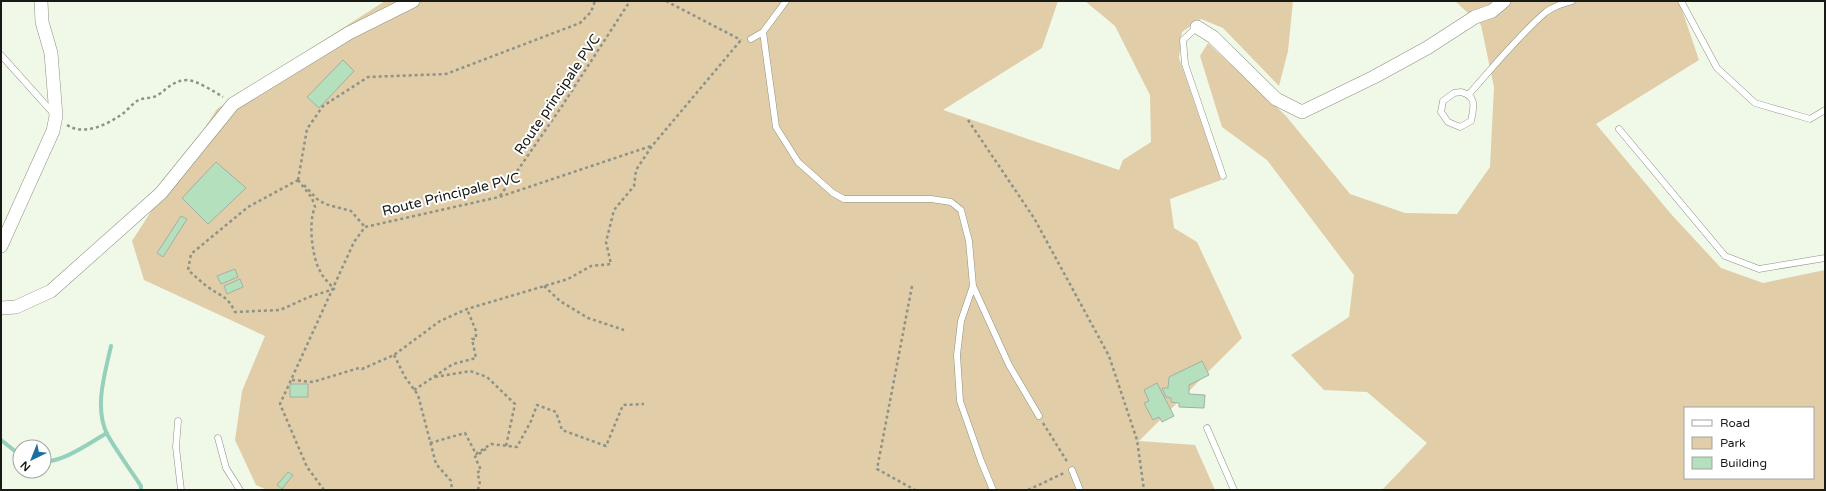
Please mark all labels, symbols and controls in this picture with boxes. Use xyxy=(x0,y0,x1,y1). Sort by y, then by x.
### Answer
street label: Route principale PVC xyxy=(511,31,604,158)
street label: Route Principale PVC xyxy=(380,169,522,220)
legend xyxy=(1684,407,1814,479)
text: Road xyxy=(1720,416,1750,430)
text: Park xyxy=(1720,436,1746,450)
north arrow xyxy=(12,439,52,479)
text: Building xyxy=(1720,456,1767,470)
text: N xyxy=(18,458,33,474)

